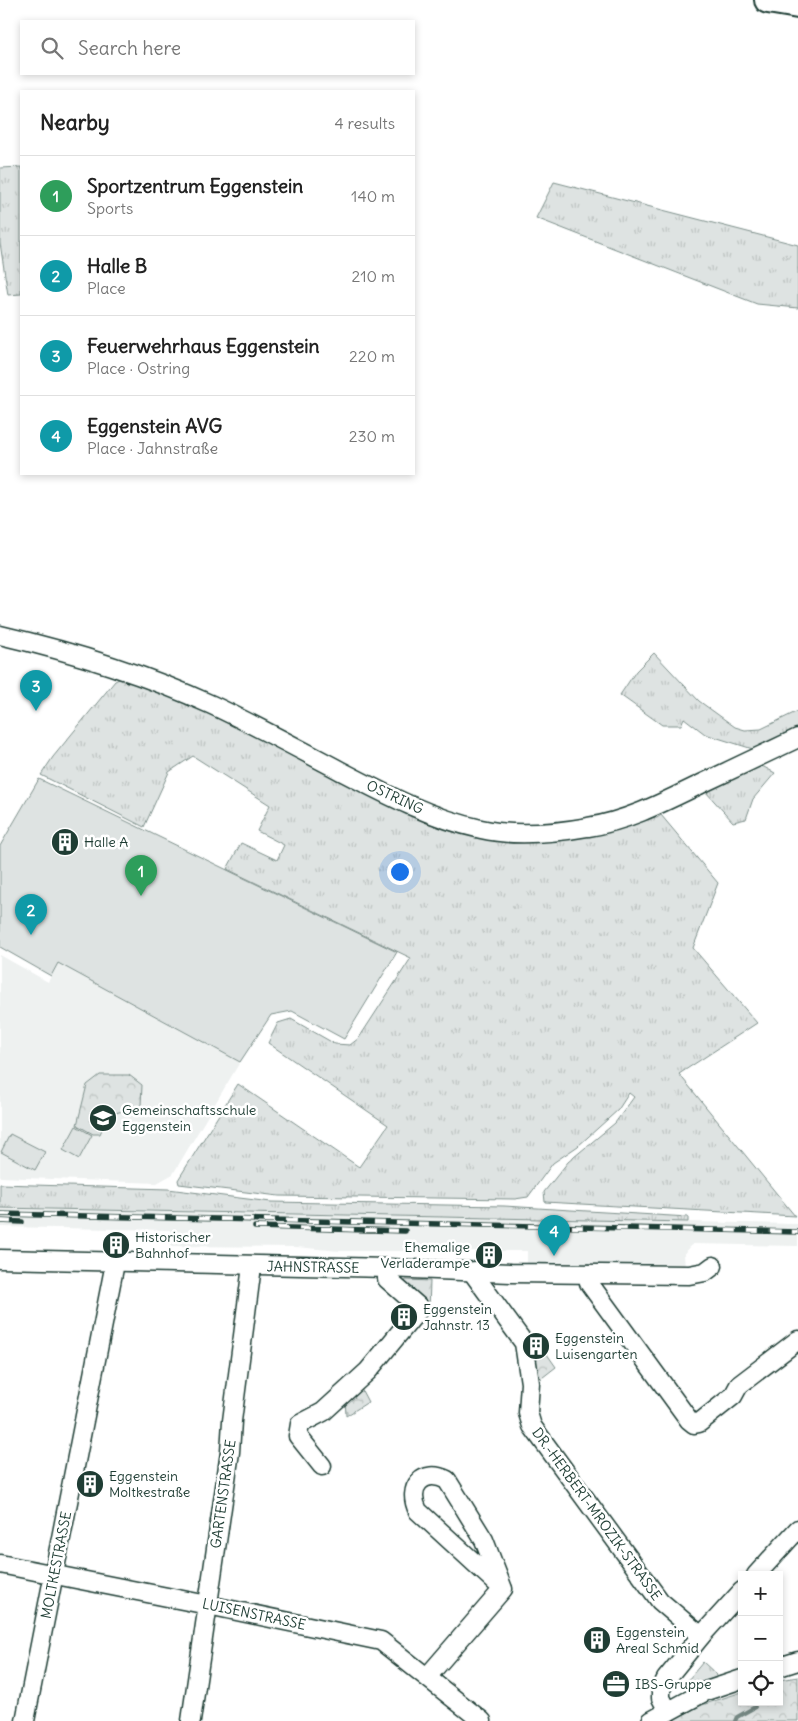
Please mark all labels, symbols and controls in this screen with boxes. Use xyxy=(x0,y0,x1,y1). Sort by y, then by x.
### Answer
search box xyxy=(20,20,415,75)
icon: search xyxy=(38,34,66,62)
text: Search here xyxy=(78,36,181,60)
text: Nearby xyxy=(40,109,110,136)
text: 4 results xyxy=(334,113,395,133)
text: Sportzentrum Eggenstein xyxy=(87,174,303,198)
text: 1 xyxy=(53,186,59,206)
text: 140 m xyxy=(351,186,395,206)
text: Sports xyxy=(87,198,133,218)
text: Halle B xyxy=(87,254,147,278)
text: 2 xyxy=(52,266,60,286)
text: 210 m xyxy=(352,266,395,286)
text: Place xyxy=(87,278,126,298)
text: Feuerwehrhaus Eggenstein xyxy=(87,334,320,358)
text: 3 xyxy=(51,346,61,366)
text: 220 m xyxy=(349,346,395,366)
text: Place · Ostring xyxy=(87,358,190,378)
text: Eggenstein AVG xyxy=(87,414,222,438)
text: 4 xyxy=(51,426,61,446)
text: 230 m xyxy=(349,426,395,446)
text: Place · Jahnstraße xyxy=(87,438,218,458)
pin: 3 xyxy=(20,670,52,711)
street label: OSTRING xyxy=(364,776,426,818)
building icon: Halle A xyxy=(50,827,80,857)
place label: Halle A xyxy=(84,833,128,851)
pin: 1 xyxy=(125,855,157,896)
your location xyxy=(387,859,413,885)
pin: 2 xyxy=(15,894,47,935)
place label: Gemeinschaftsschule Eggenstein xyxy=(122,1101,256,1135)
school or university icon: Gemeinschaftsschule Eggenstein xyxy=(88,1103,118,1133)
pin: 4 xyxy=(538,1215,570,1256)
place label: Historischer Bahnhof xyxy=(135,1228,211,1262)
building icon: Historischer Bahnhof xyxy=(101,1230,131,1260)
place label: Ehemalige Verladerampe xyxy=(380,1238,470,1272)
building icon: Ehemalige Verladerampe xyxy=(474,1240,504,1270)
street label: JAHNSTRASSE xyxy=(266,1257,360,1277)
place label: Eggenstein Jahnstr. 13 xyxy=(423,1300,492,1334)
building icon: Eggenstein Jahnstr. 13 xyxy=(389,1302,419,1332)
place label: Eggenstein Luisengarten xyxy=(555,1329,638,1363)
building icon: Eggenstein Luisengarten xyxy=(521,1331,551,1361)
street label: DR.-HERBERT-MROZIK-STRASSE xyxy=(528,1424,666,1604)
street label: GARTENSTRASSE xyxy=(206,1438,240,1550)
place label: Eggenstein Moltkestraße xyxy=(109,1467,190,1501)
building icon: Eggenstein Moltkestraße xyxy=(75,1469,105,1499)
street label: MOLTKESTRASSE xyxy=(37,1510,75,1620)
map controls xyxy=(738,1571,783,1706)
button: + xyxy=(738,1571,783,1616)
street label: LUISENSTRASSE xyxy=(201,1594,307,1634)
button: − xyxy=(738,1616,783,1661)
place label: Eggenstein Areal Schmid xyxy=(616,1623,699,1657)
building icon: Eggenstein Areal Schmid xyxy=(582,1625,612,1655)
button: locate xyxy=(738,1661,783,1706)
office icon: IBS-Gruppe xyxy=(601,1669,631,1699)
place label: IBS-Gruppe xyxy=(635,1675,712,1693)

